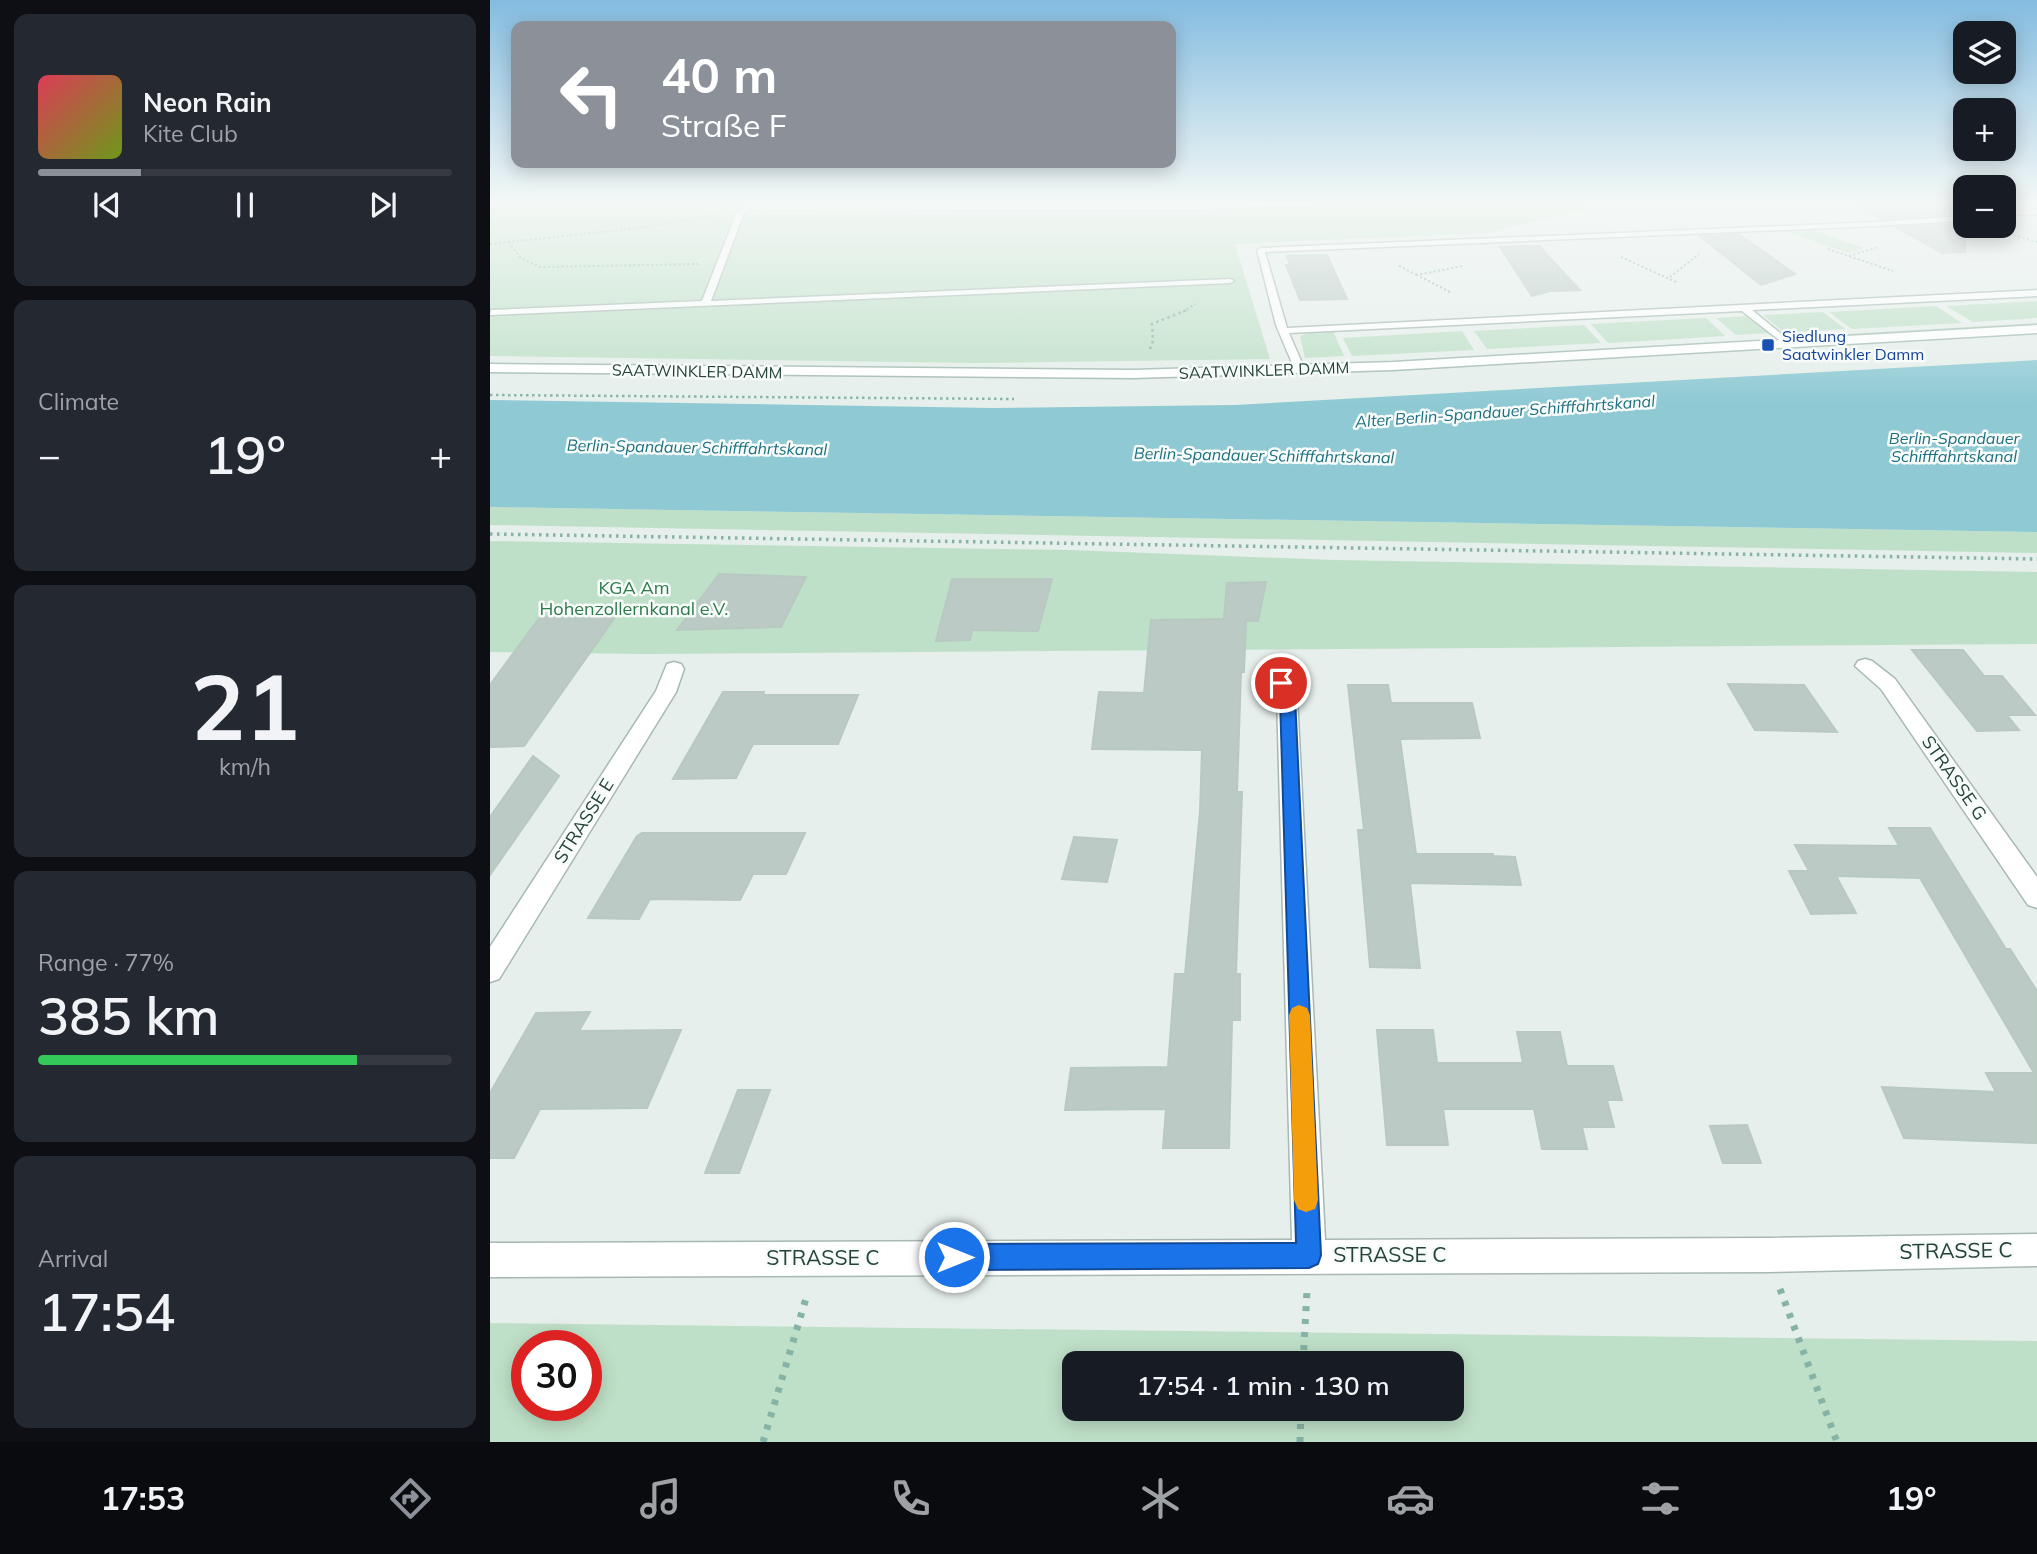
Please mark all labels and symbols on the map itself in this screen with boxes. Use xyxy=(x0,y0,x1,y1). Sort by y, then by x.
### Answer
place label: Siedlung Saatwinkler Damm xyxy=(1782,326,1924,364)
marker: Siedlung Saatwinkler Damm xyxy=(1760,337,1776,353)
street label: SAATWINKLER DAMM xyxy=(1178,357,1350,383)
street label: SAATWINKLER DAMM xyxy=(612,360,782,382)
water label: Alter Berlin-Spandauer Schifffahrtskanal xyxy=(1353,391,1656,432)
water label: Berlin-Spandauer Schifffahrtskanal xyxy=(1889,428,2020,466)
water label: Berlin-Spandauer Schifffahrtskanal xyxy=(567,435,828,459)
water label: Berlin-Spandauer Schifffahrtskanal xyxy=(1134,443,1395,467)
park label: KGA Am Hohenzollernkanal e.V. xyxy=(540,576,728,620)
pin xyxy=(1251,653,1311,713)
street label: STRASSE G xyxy=(1917,731,1992,824)
street label: STRASSE E xyxy=(549,774,619,867)
position arrow xyxy=(917,1220,991,1294)
street label: STRASSE C xyxy=(1899,1236,2013,1264)
street label: STRASSE C xyxy=(1333,1241,1447,1267)
street label: STRASSE C xyxy=(766,1244,880,1270)
speed limit sign: 30 xyxy=(511,1330,602,1421)

